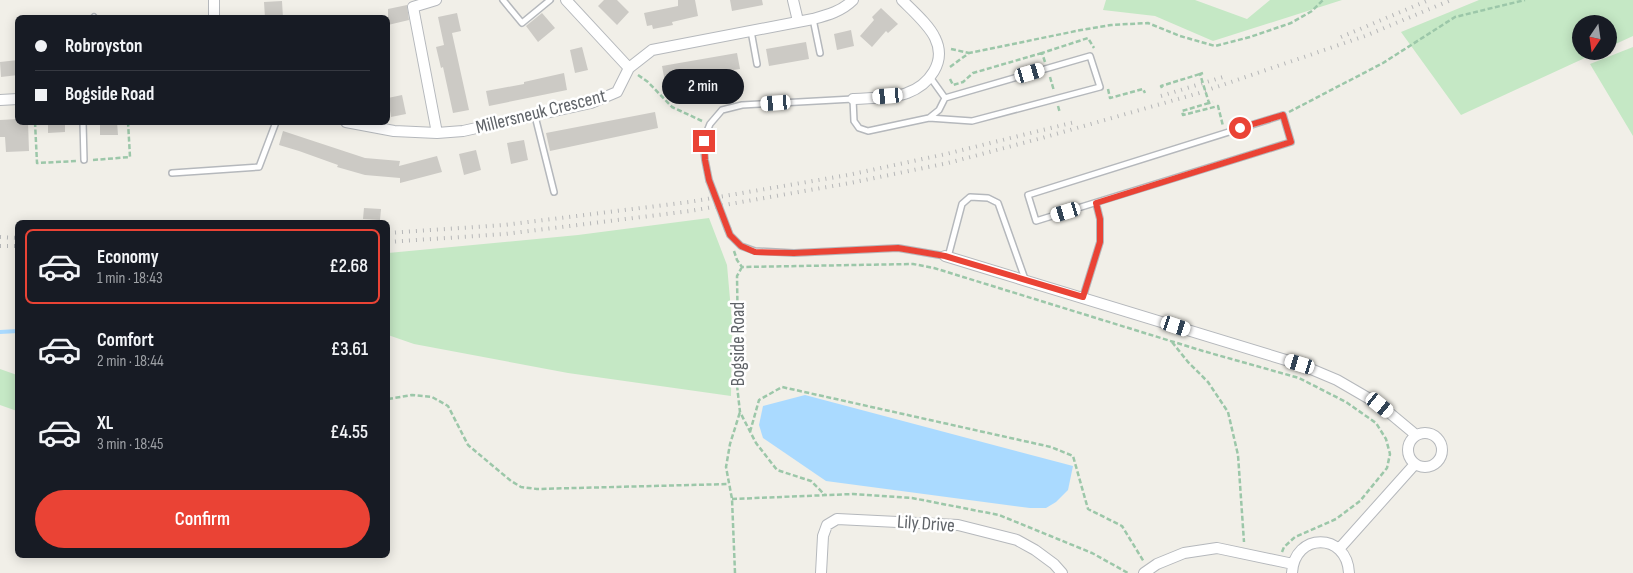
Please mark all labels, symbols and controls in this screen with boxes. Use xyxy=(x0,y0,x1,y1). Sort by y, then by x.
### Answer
north arrow xyxy=(1572,15,1618,60)
map controls xyxy=(1572,15,1617,60)
text: Robroyston xyxy=(65,35,143,58)
car xyxy=(1013,62,1046,84)
callout: 2 min xyxy=(663,68,745,104)
text: 2 min xyxy=(688,77,718,96)
text: Bogside Road xyxy=(65,83,154,106)
street label: Millersneuk Crescent xyxy=(473,85,609,139)
car xyxy=(872,87,903,105)
car xyxy=(760,94,791,112)
route start xyxy=(1229,117,1251,139)
route end xyxy=(693,130,715,152)
car xyxy=(1049,200,1082,224)
icon: car xyxy=(37,244,82,289)
text: Economy xyxy=(97,246,159,269)
text: £2.68 xyxy=(329,255,368,278)
text: 1 min · 18:43 xyxy=(97,269,163,288)
street label: Bogside Road xyxy=(727,302,750,386)
car xyxy=(1159,314,1192,338)
icon: car xyxy=(37,327,82,372)
text: Comfort xyxy=(97,329,154,352)
text: £3.61 xyxy=(331,338,368,361)
text: 2 min · 18:44 xyxy=(97,352,164,371)
car xyxy=(1283,352,1316,376)
car xyxy=(1363,390,1396,420)
icon: car xyxy=(37,410,82,455)
text: XL xyxy=(97,412,113,435)
text: £4.55 xyxy=(330,421,368,444)
text: 3 min · 18:45 xyxy=(97,435,163,454)
button: Confirm xyxy=(35,490,370,548)
street label: Lily Drive xyxy=(896,511,956,537)

